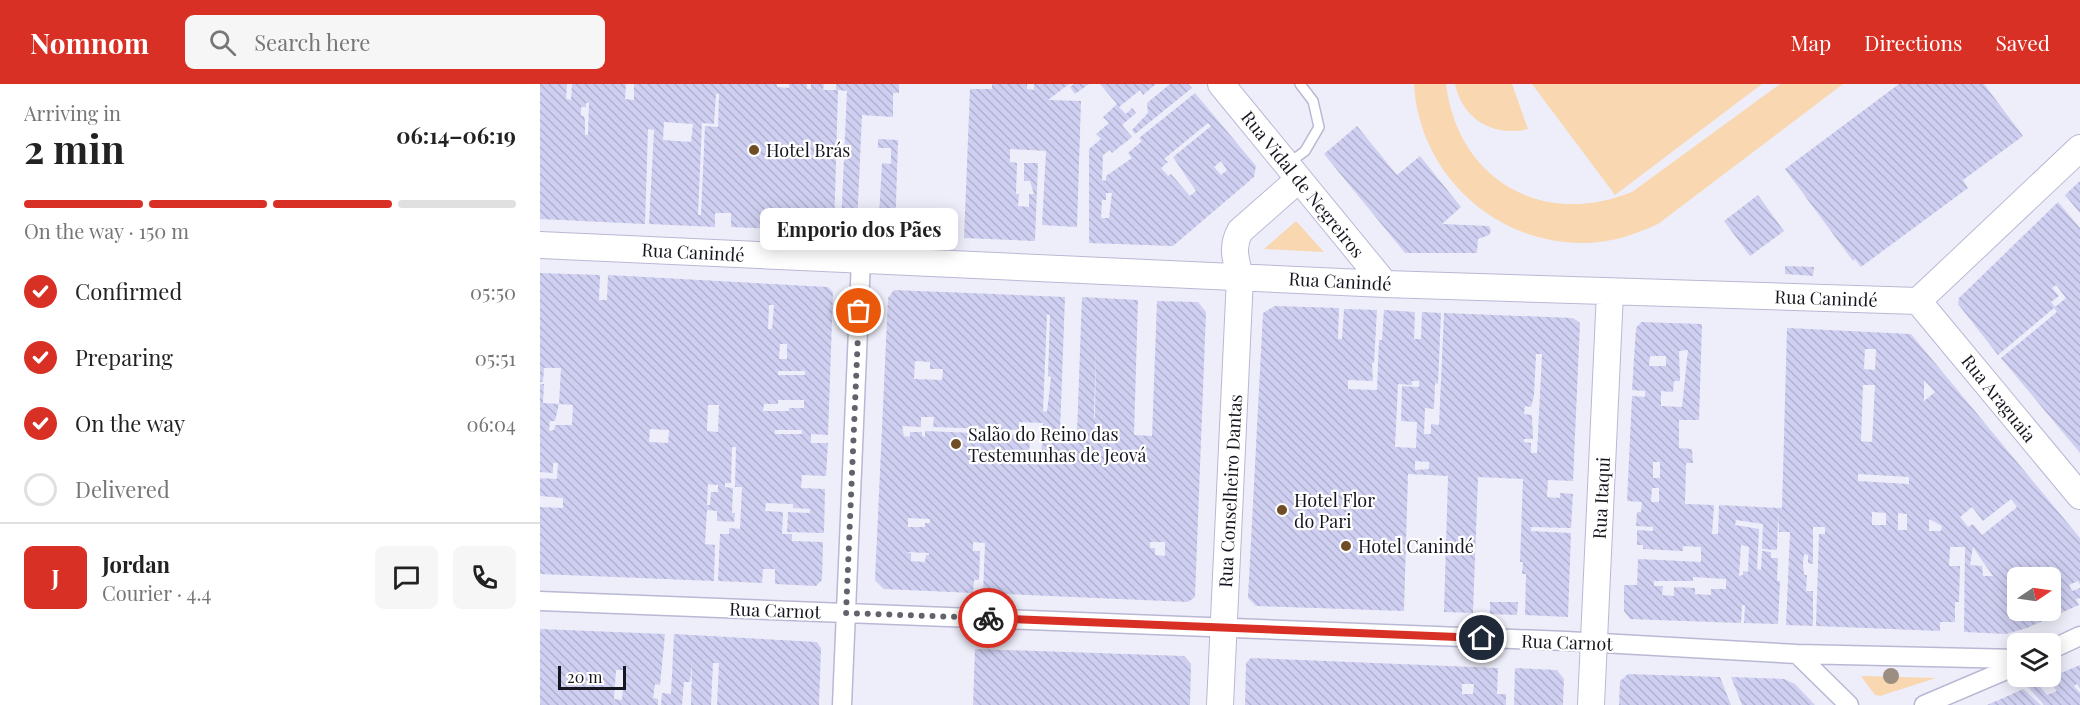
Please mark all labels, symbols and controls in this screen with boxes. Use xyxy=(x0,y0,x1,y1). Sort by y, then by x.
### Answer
search box xyxy=(185,15,605,69)
text: Nomnom xyxy=(30,24,149,61)
icon: search xyxy=(206,26,239,59)
text: Search here xyxy=(254,27,371,57)
text: Map xyxy=(1790,28,1831,56)
text: Directions xyxy=(1864,28,1962,56)
text: Saved xyxy=(1995,28,2050,56)
text: Arriving in xyxy=(24,99,121,126)
street label: Rua Vidal de Negreiros xyxy=(1236,106,1370,262)
text: 06:14–06:19 xyxy=(396,120,516,150)
text: 2 min xyxy=(24,122,125,174)
place label: Hotel Brás xyxy=(766,138,850,162)
marker: Hotel Brás xyxy=(747,143,761,157)
callout: Emporio dos Pães xyxy=(760,209,958,251)
text: Emporio dos Pães xyxy=(776,215,942,242)
text: On the way · 150 m xyxy=(24,217,189,244)
street label: Rua Canindé xyxy=(641,237,745,267)
street label: Rua Canindé xyxy=(1288,266,1392,296)
icon: check xyxy=(24,275,57,308)
text: Confirmed xyxy=(75,276,182,306)
text: 05:50 xyxy=(470,278,516,305)
street label: Rua Canindé xyxy=(1774,284,1878,312)
pin xyxy=(833,285,884,336)
icon: bag xyxy=(842,294,875,327)
icon: check xyxy=(24,341,57,374)
text: Preparing xyxy=(75,342,173,372)
text: 05:51 xyxy=(475,344,516,371)
street label: Rua Araguaia xyxy=(1956,349,2042,447)
street label: Rua Conselheiro Dantas xyxy=(1213,394,1247,588)
icon: check xyxy=(24,407,57,440)
text: On the way xyxy=(75,408,185,438)
text: 06:04 xyxy=(466,410,516,437)
place label: Salão do Reino das Testemunhas de Jeová xyxy=(968,422,1146,467)
marker: Salão do Reino das Testemunhas de Jeová xyxy=(949,437,963,451)
street label: Rua Itaqui xyxy=(1587,456,1615,540)
text: Delivered xyxy=(75,474,170,504)
place label: Hotel Flor do Pari xyxy=(1294,488,1375,533)
marker: Hotel Flor do Pari xyxy=(1275,503,1289,517)
place label: Hotel Canindé xyxy=(1358,534,1474,558)
marker: Hotel Canindé xyxy=(1339,539,1353,553)
button: chat xyxy=(375,546,438,609)
button: phone xyxy=(453,546,516,609)
text: Jordan xyxy=(102,549,170,579)
text: J xyxy=(51,562,60,592)
north arrow xyxy=(2007,567,2061,621)
map controls xyxy=(2007,567,2061,687)
text: Courier · 4.4 xyxy=(102,579,211,606)
courier xyxy=(958,588,1018,648)
street label: Rua Carnot xyxy=(729,596,822,624)
icon: bike xyxy=(972,602,1005,635)
pin xyxy=(1456,612,1507,663)
icon: home xyxy=(1465,621,1498,654)
street label: Rua Carnot xyxy=(1521,628,1614,656)
button: layers xyxy=(2007,633,2061,687)
scale bar xyxy=(558,663,626,690)
text: 20 m xyxy=(567,666,602,687)

